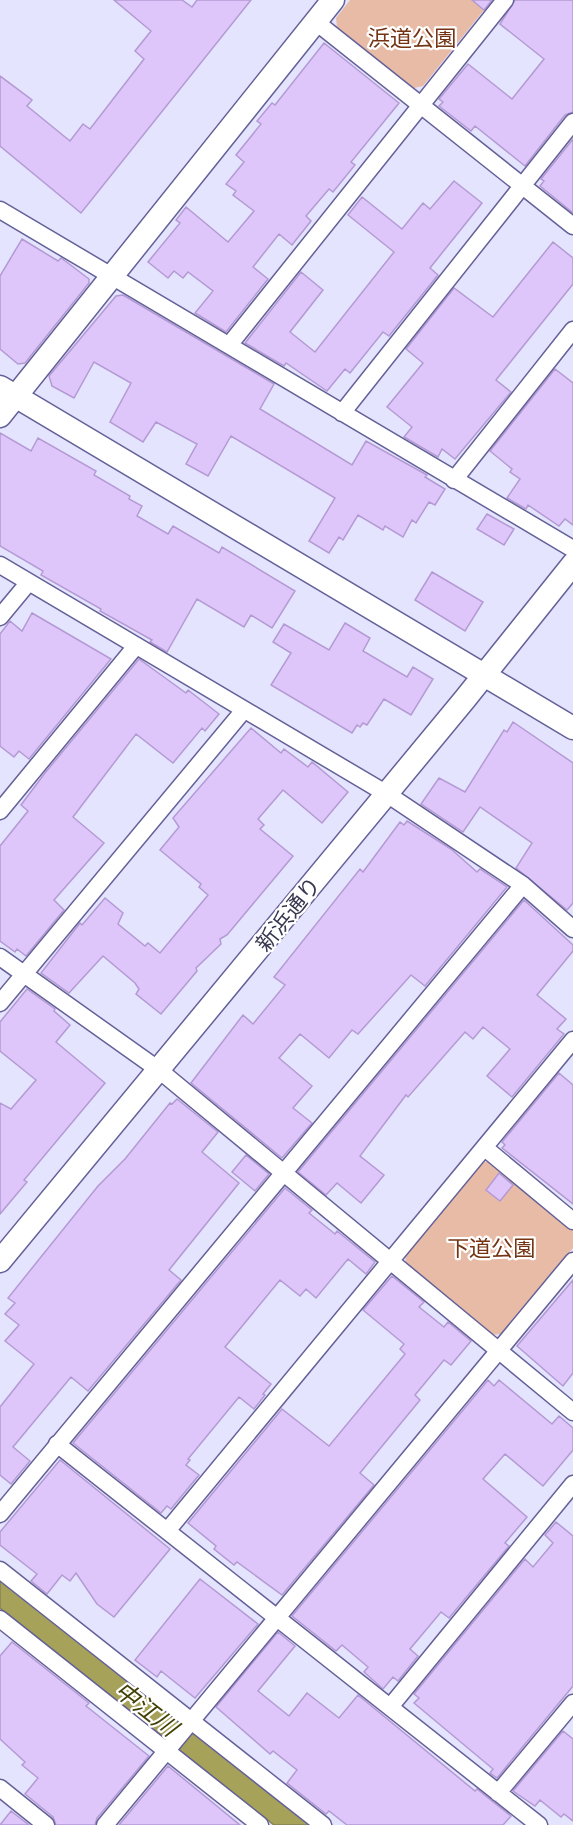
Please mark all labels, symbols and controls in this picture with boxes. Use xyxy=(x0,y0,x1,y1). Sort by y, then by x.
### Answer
park label: 浜道公園 xyxy=(368,26,456,53)
street label: 新浜通り xyxy=(251,872,327,958)
park label: 下道公園 xyxy=(447,1236,535,1263)
water label: 中江川 xyxy=(108,1676,185,1745)

